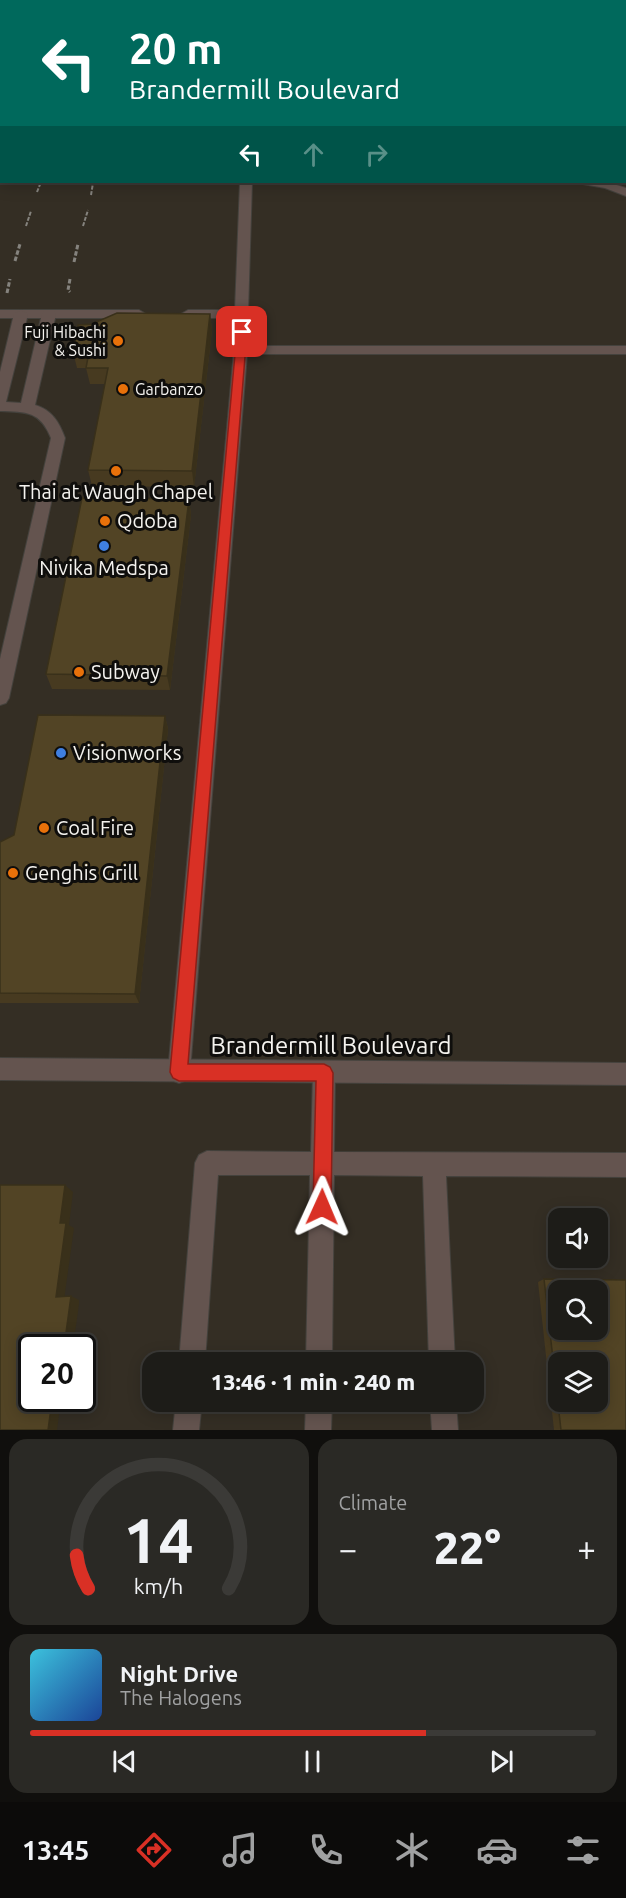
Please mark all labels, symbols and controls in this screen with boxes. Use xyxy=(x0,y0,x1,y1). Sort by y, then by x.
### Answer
icon: left xyxy=(30,24,108,102)
text: 20 m xyxy=(129,25,223,72)
text: Brandermill Boulevard xyxy=(129,74,400,104)
icon: left xyxy=(234,138,267,171)
icon: ahead xyxy=(297,138,330,171)
icon: right xyxy=(360,138,393,171)
pin xyxy=(216,306,267,357)
icon: arrive xyxy=(225,315,258,348)
place label: Fuji Hibachi & Sushi xyxy=(24,323,106,359)
marker: Fuji Hibachi & Sushi xyxy=(111,334,125,348)
place label: Garbanzo xyxy=(135,380,203,398)
marker: Garbanzo xyxy=(116,382,130,396)
marker: Thai at Waugh Chapel xyxy=(109,464,123,478)
place label: Thai at Waugh Chapel xyxy=(19,480,213,503)
place label: Qdoba xyxy=(117,509,178,532)
marker: Qdoba xyxy=(98,514,112,528)
marker: Nivika Medspa xyxy=(97,539,111,553)
place label: Nivika Medspa xyxy=(39,556,169,579)
place label: Subway xyxy=(91,660,160,683)
marker: Subway xyxy=(72,665,86,679)
place label: Visionworks xyxy=(73,741,181,764)
marker: Visionworks xyxy=(54,746,68,760)
place label: Coal Fire xyxy=(56,816,134,839)
marker: Coal Fire xyxy=(37,821,51,835)
place label: Genghis Grill xyxy=(25,861,138,884)
marker: Genghis Grill xyxy=(6,866,20,880)
street label: Brandermill Boulevard xyxy=(210,1032,452,1059)
position arrow xyxy=(290,1175,354,1239)
map controls xyxy=(548,1208,608,1412)
button: sound xyxy=(548,1208,608,1268)
button: search xyxy=(548,1280,608,1340)
speed limit sign: 20 xyxy=(18,1334,96,1412)
button: layers xyxy=(548,1352,608,1412)
text: 13:46 · 1 min · 240 m xyxy=(211,1369,415,1394)
text: Climate xyxy=(339,1491,407,1514)
text: 14 xyxy=(124,1505,194,1575)
text: 22° xyxy=(434,1522,501,1573)
text: − xyxy=(339,1530,357,1567)
text: + xyxy=(577,1530,596,1567)
text: km/h xyxy=(134,1574,183,1598)
text: Night Drive xyxy=(120,1661,238,1686)
text: The Halogens xyxy=(120,1686,242,1709)
icon: previous xyxy=(108,1745,141,1778)
icon: pause xyxy=(296,1745,329,1778)
icon: next xyxy=(485,1745,518,1778)
icon: directions xyxy=(133,1829,175,1871)
icon: music xyxy=(219,1829,261,1871)
icon: phone xyxy=(305,1829,347,1871)
icon: climate xyxy=(391,1829,433,1871)
icon: car xyxy=(476,1829,518,1871)
icon: filters xyxy=(562,1829,604,1871)
text: 13:45 xyxy=(22,1835,89,1865)

